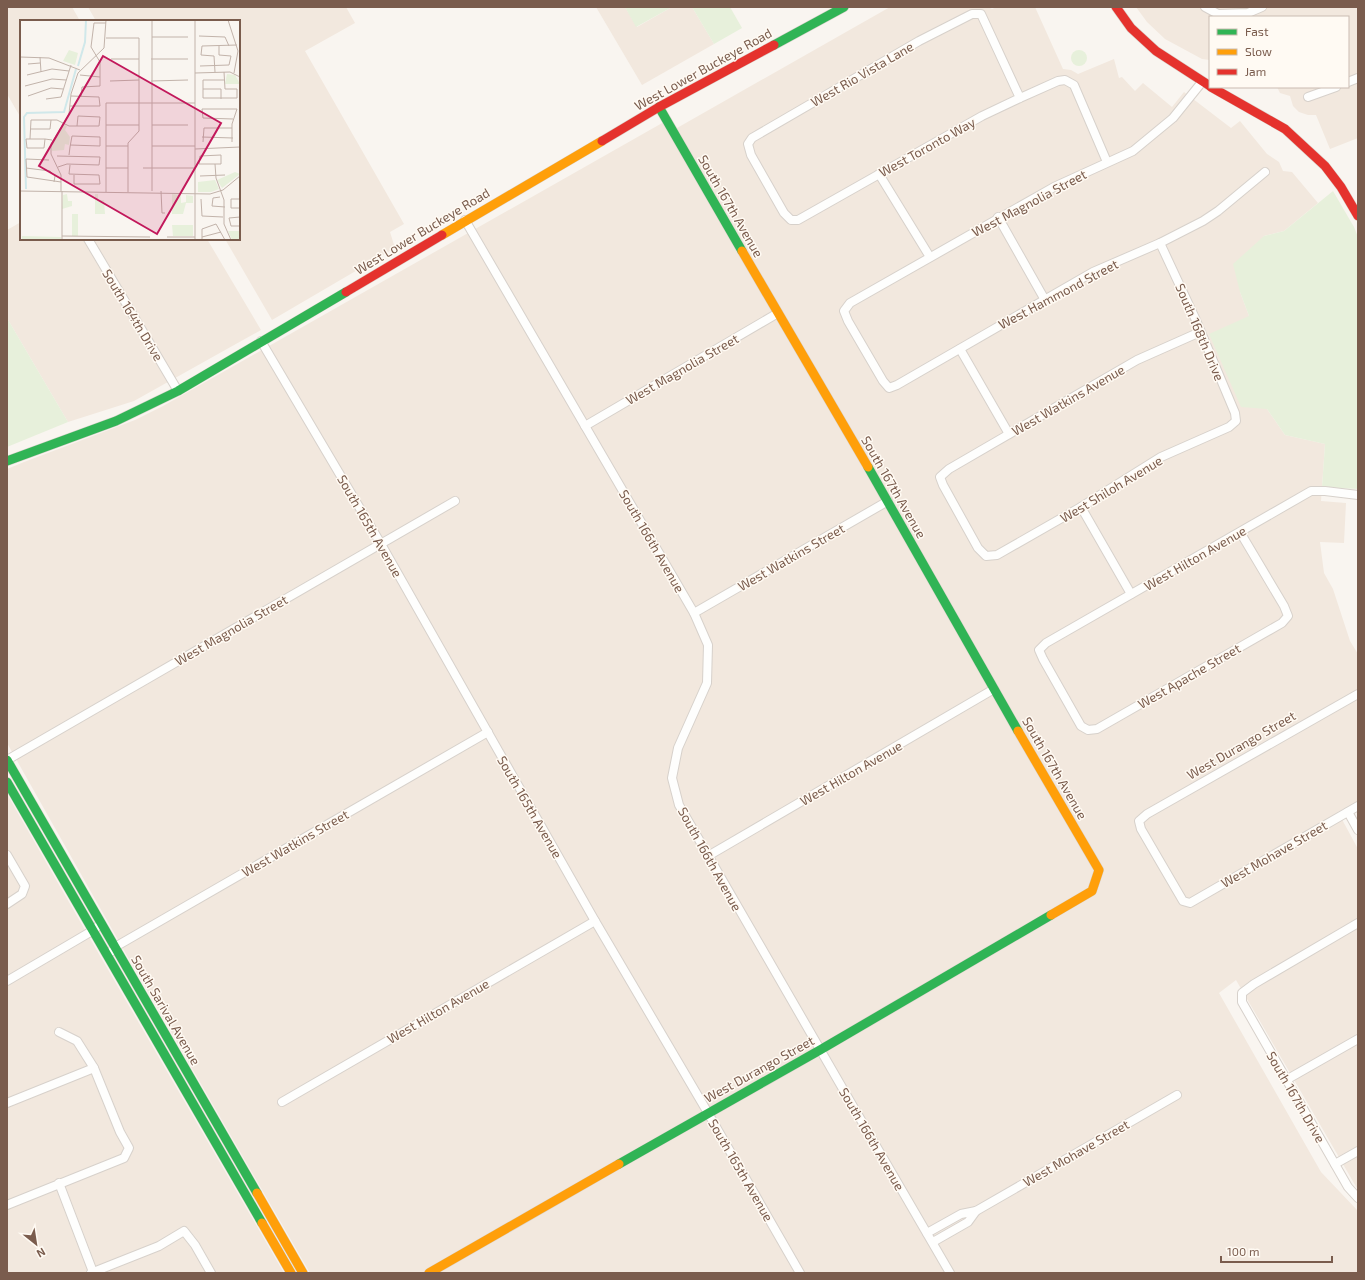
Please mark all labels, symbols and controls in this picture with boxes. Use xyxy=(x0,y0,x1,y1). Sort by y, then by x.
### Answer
legend xyxy=(1209,16,1349,88)
inset map xyxy=(20,20,240,240)
street label: West Lower Buckeye Road xyxy=(631,24,775,114)
text: Fast xyxy=(1245,24,1269,38)
street label: West Rio Vista Lane xyxy=(808,38,916,110)
text: Slow xyxy=(1245,44,1272,58)
text: Jam xyxy=(1245,64,1266,78)
street label: West Toronto Way xyxy=(876,114,978,180)
street label: South 167th Avenue xyxy=(695,152,767,260)
street label: West Magnolia Street xyxy=(969,166,1089,240)
street label: West Lower Buckeye Road xyxy=(352,184,492,278)
street label: West Hammond Street xyxy=(995,256,1121,332)
street label: South 164th Drive xyxy=(99,266,167,364)
street label: South 168th Drive xyxy=(1172,281,1228,383)
street label: West Magnolia Street xyxy=(623,330,741,408)
street label: West Watkins Avenue xyxy=(1009,361,1127,439)
street label: South 167th Avenue xyxy=(858,433,930,541)
street label: West Shiloh Avenue xyxy=(1057,452,1165,526)
street label: South 165th Avenue xyxy=(334,472,406,580)
street label: South 166th Avenue xyxy=(616,487,688,595)
street label: West Watkins Street xyxy=(735,520,847,594)
street label: West Hilton Avenue xyxy=(1141,522,1249,594)
street label: West Magnolia Street xyxy=(172,591,290,669)
street label: West Apache Street xyxy=(1135,640,1243,712)
street label: West Durango Street xyxy=(1184,707,1298,783)
street label: South 167th Avenue xyxy=(1019,714,1091,822)
street label: West Hilton Avenue xyxy=(797,737,905,809)
street label: South 165th Avenue xyxy=(494,753,566,861)
street label: South 166th Avenue xyxy=(675,804,745,914)
street label: West Watkins Street xyxy=(239,806,351,880)
street label: West Mohave Street xyxy=(1218,817,1330,891)
street label: South Sarival Avenue xyxy=(128,952,204,1068)
street label: West Hilton Avenue xyxy=(384,975,492,1047)
street label: West Durango Street xyxy=(701,1032,817,1106)
street label: South 167th Drive xyxy=(1263,1048,1329,1146)
street label: South 166th Avenue xyxy=(836,1085,908,1193)
street label: South 165th Avenue xyxy=(705,1116,777,1224)
street label: West Mohave Street xyxy=(1020,1116,1132,1190)
north arrow xyxy=(16,1224,56,1264)
scale bar xyxy=(1221,1238,1332,1264)
text: 100 m xyxy=(1227,1244,1259,1258)
text: N xyxy=(35,1245,48,1261)

